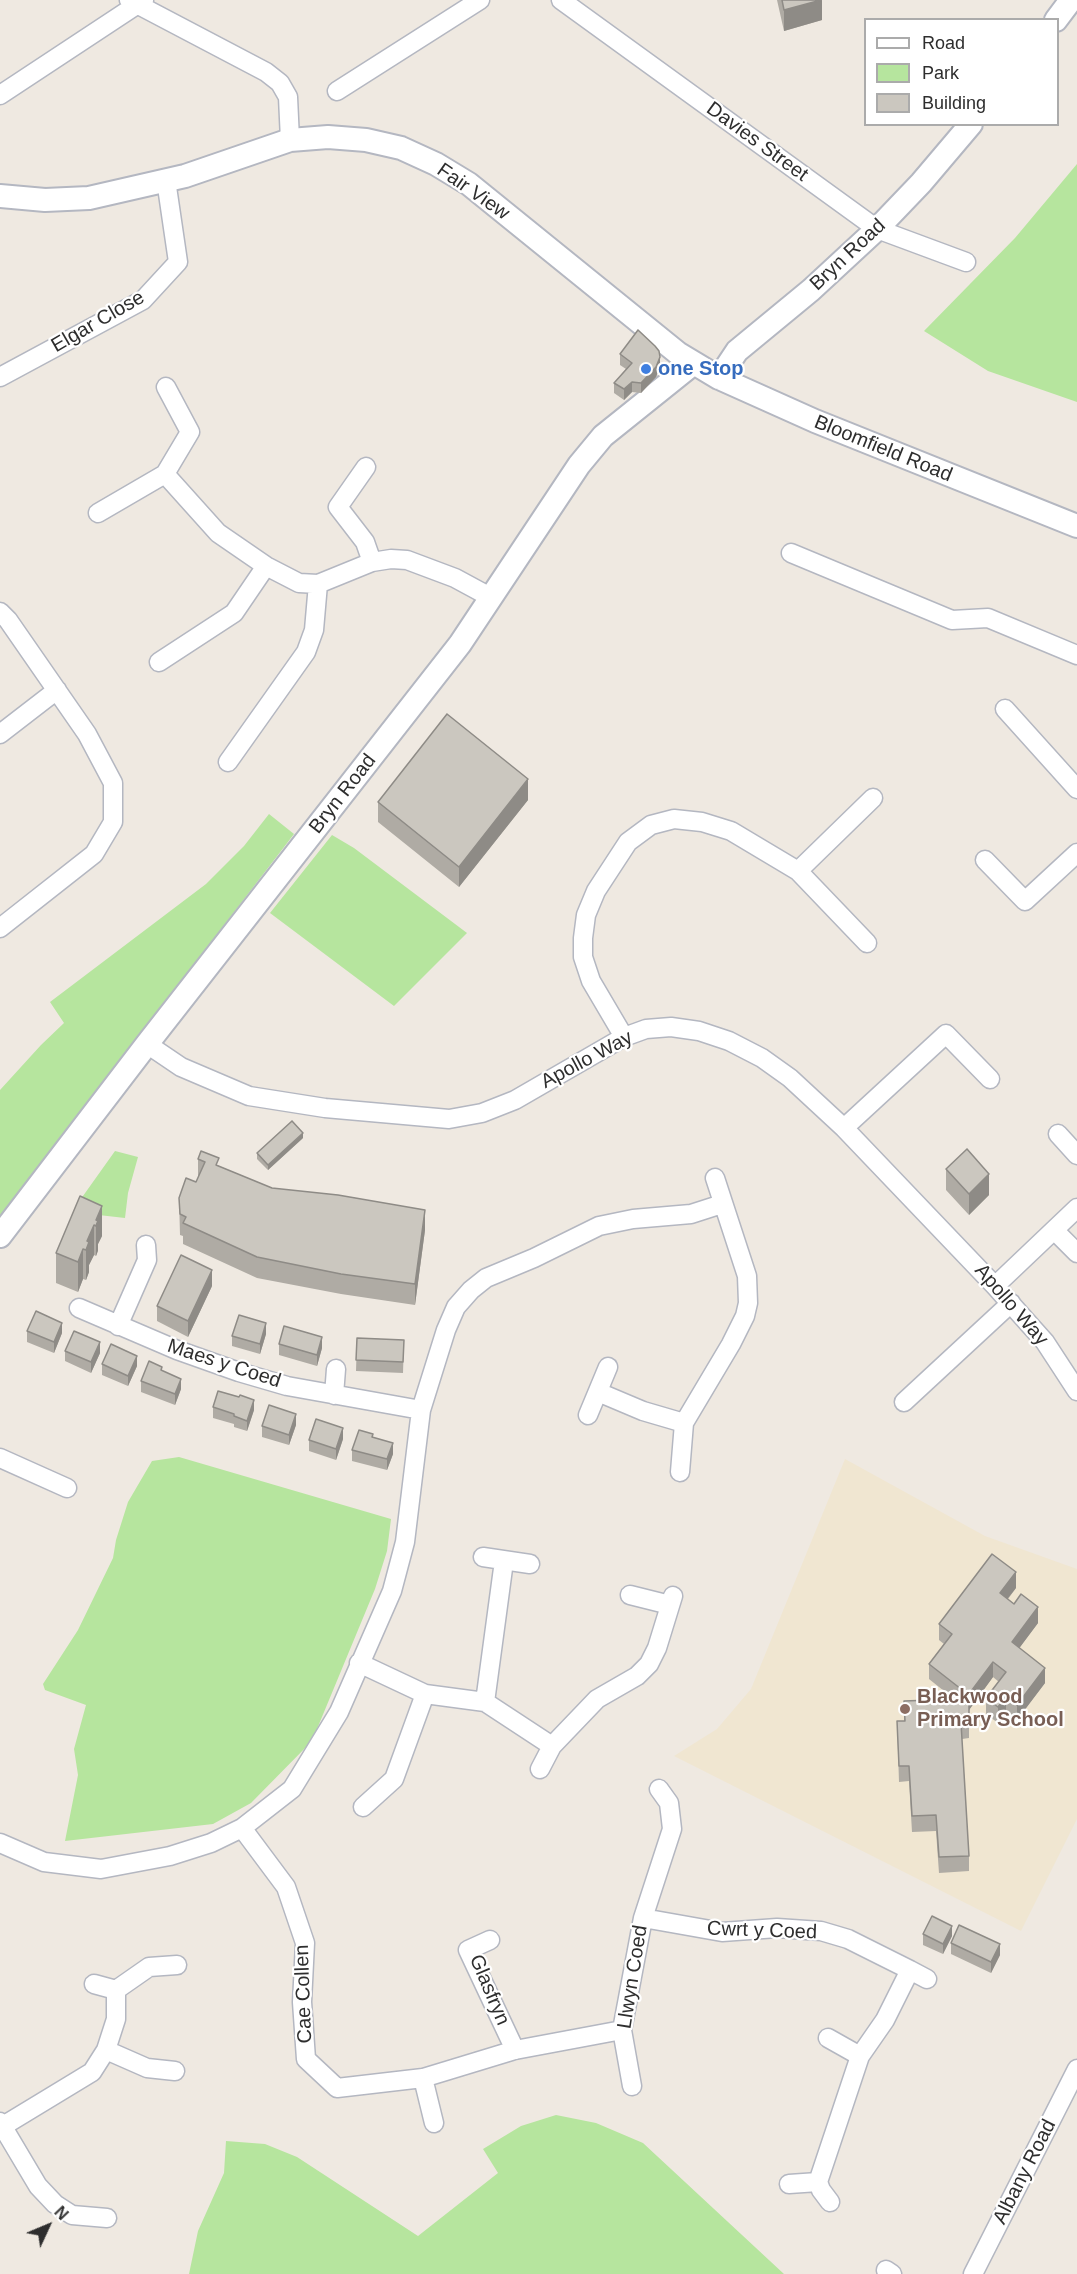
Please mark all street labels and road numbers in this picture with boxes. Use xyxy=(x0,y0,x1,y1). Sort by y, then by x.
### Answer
street label: Davies Street xyxy=(701,97,813,187)
street label: Fair View xyxy=(432,158,514,226)
street label: Bryn Road xyxy=(805,214,891,296)
street label: Elgar Close xyxy=(47,286,149,358)
street label: Bloomfield Road xyxy=(810,410,956,488)
street label: Bryn Road xyxy=(304,749,382,839)
street label: Apollo Way xyxy=(537,1026,637,1094)
street label: Apollo Way xyxy=(969,1259,1053,1351)
street label: Maes y Coed xyxy=(164,1334,284,1394)
street label: Cwrt y Coed xyxy=(707,1917,817,1945)
street label: Llwyn Coed xyxy=(613,1924,653,2030)
street label: Cae Collen xyxy=(290,1944,318,2044)
street label: Glasfryn xyxy=(463,1951,515,2029)
street label: Albany Road xyxy=(988,2116,1062,2228)

